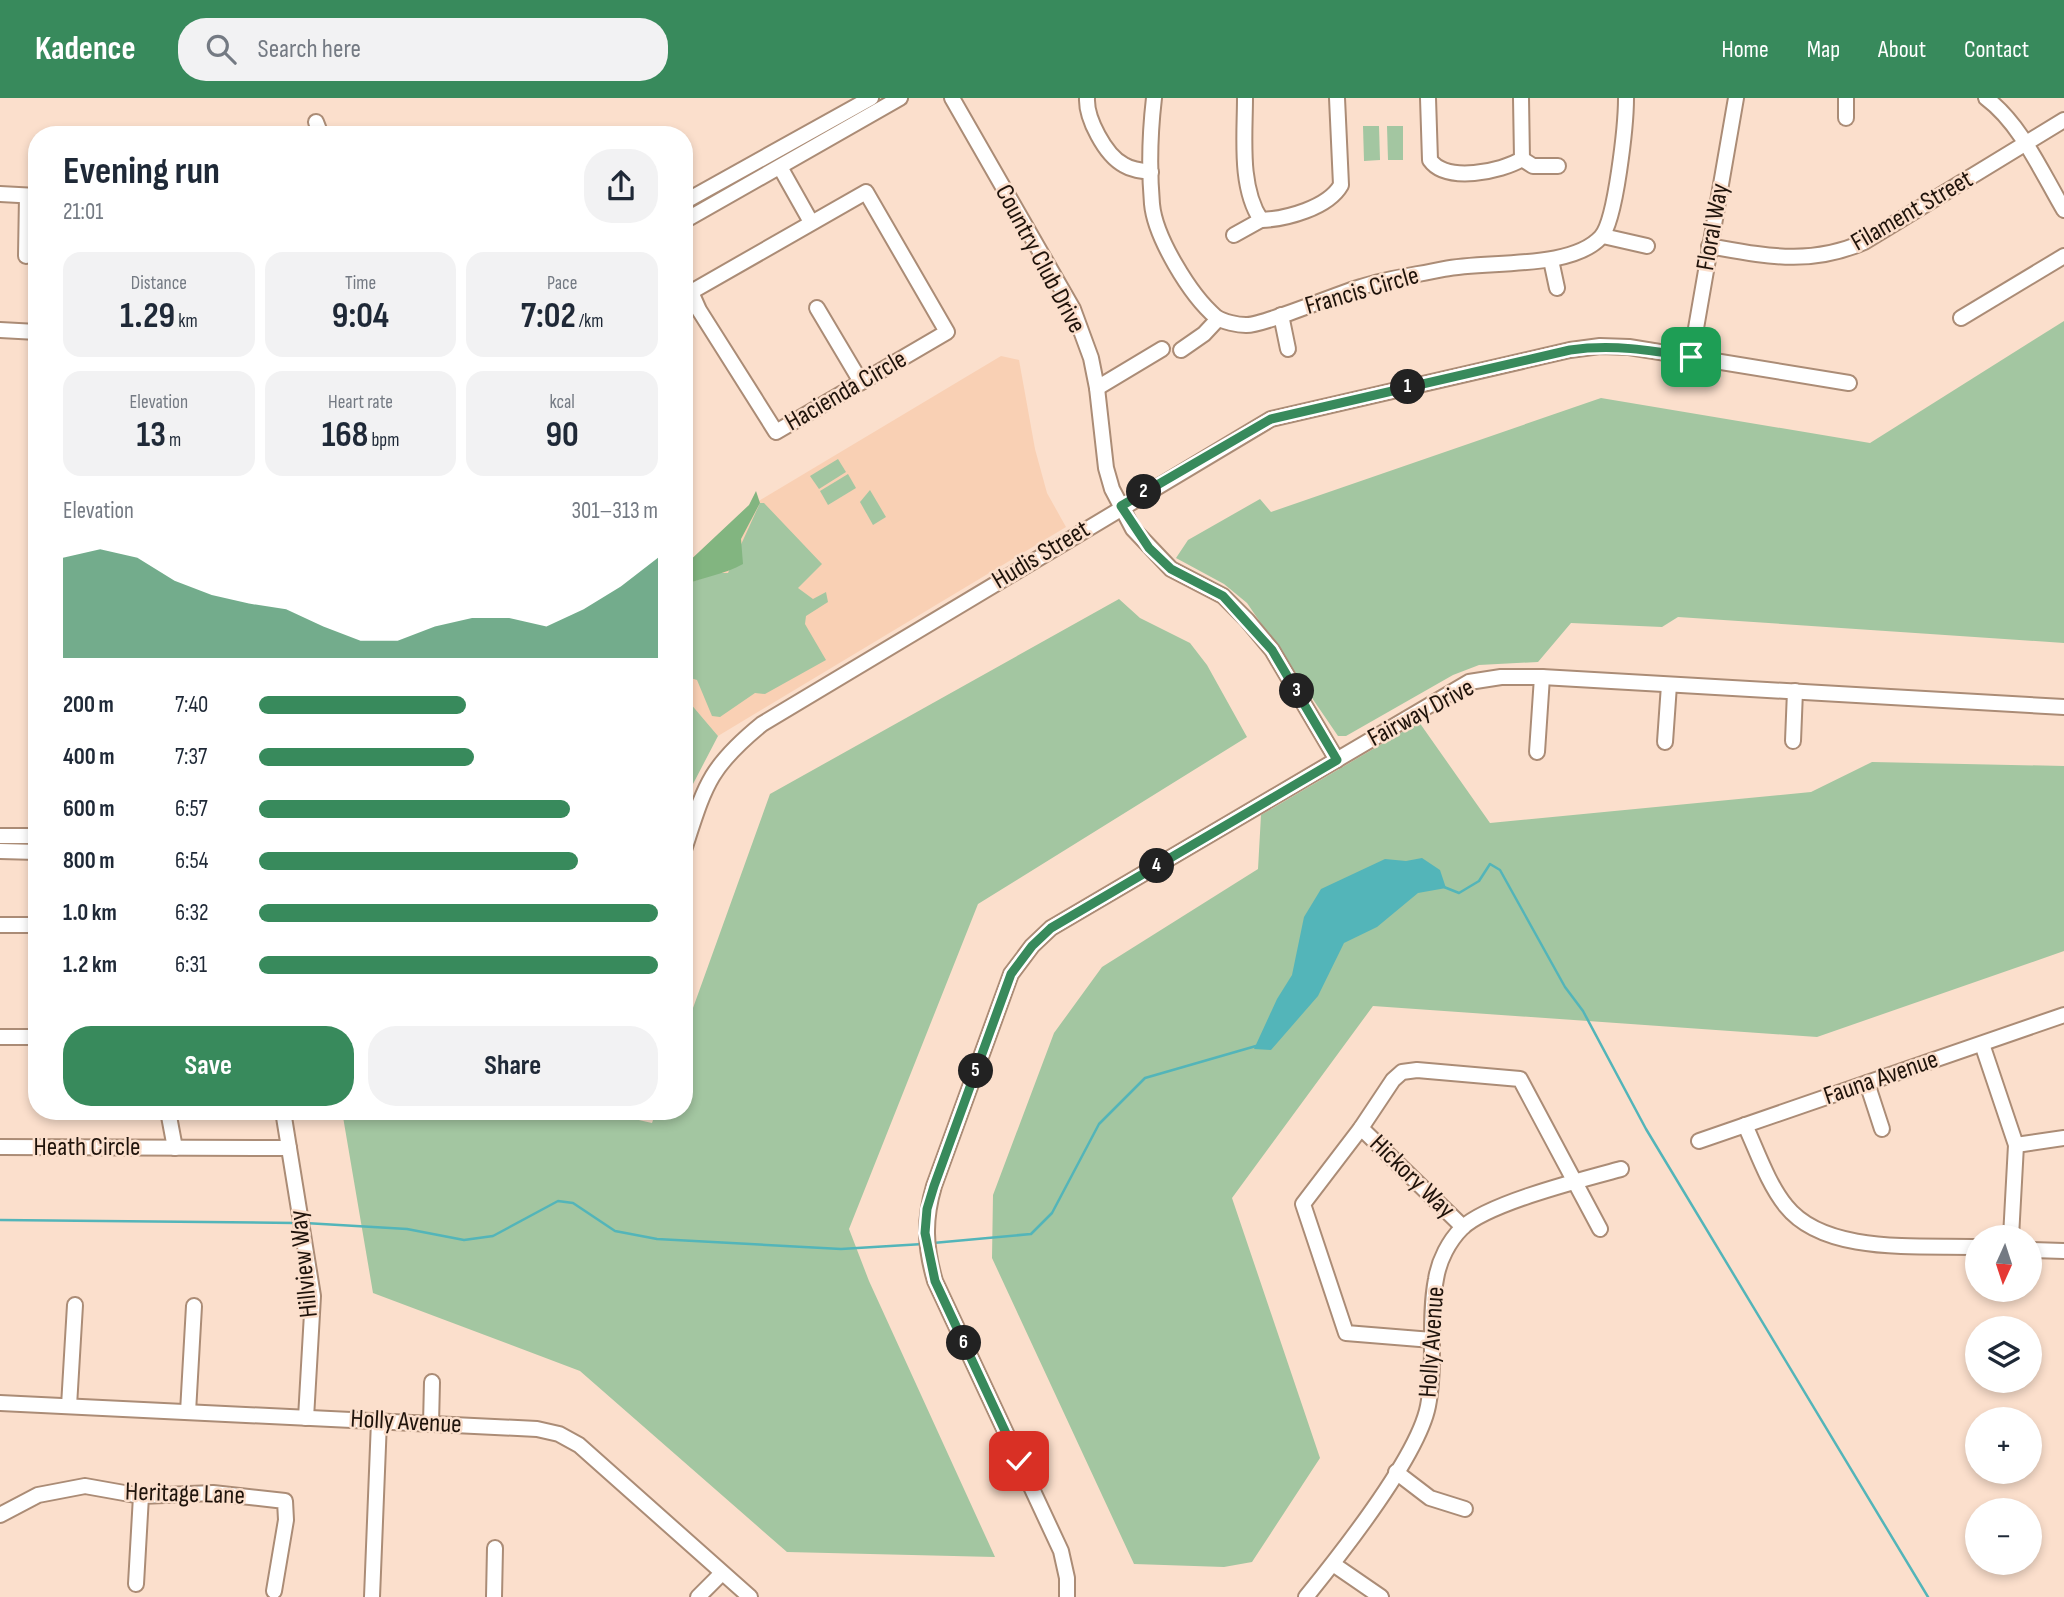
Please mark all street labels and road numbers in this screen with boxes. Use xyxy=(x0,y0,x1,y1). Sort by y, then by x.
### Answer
street label: Filament Street xyxy=(1846,164,1978,258)
street label: Country Club Drive xyxy=(988,179,1092,339)
street label: Floral Way xyxy=(1690,181,1736,273)
street label: Francis Circle xyxy=(1302,260,1422,322)
street label: Hacienda Circle xyxy=(780,344,912,438)
street label: Hudis Street xyxy=(987,514,1095,596)
street label: Fairway Drive xyxy=(1363,672,1479,754)
street label: Fauna Avenue xyxy=(1820,1044,1942,1112)
street label: Hickory Way xyxy=(1363,1129,1461,1225)
street label: Heath Circle xyxy=(33,1132,141,1163)
street label: Hillview Way xyxy=(283,1209,325,1319)
street label: Holly Avenue xyxy=(1413,1285,1451,1399)
street label: Holly Avenue xyxy=(350,1404,462,1440)
street label: Heritage Lane xyxy=(125,1476,245,1512)

